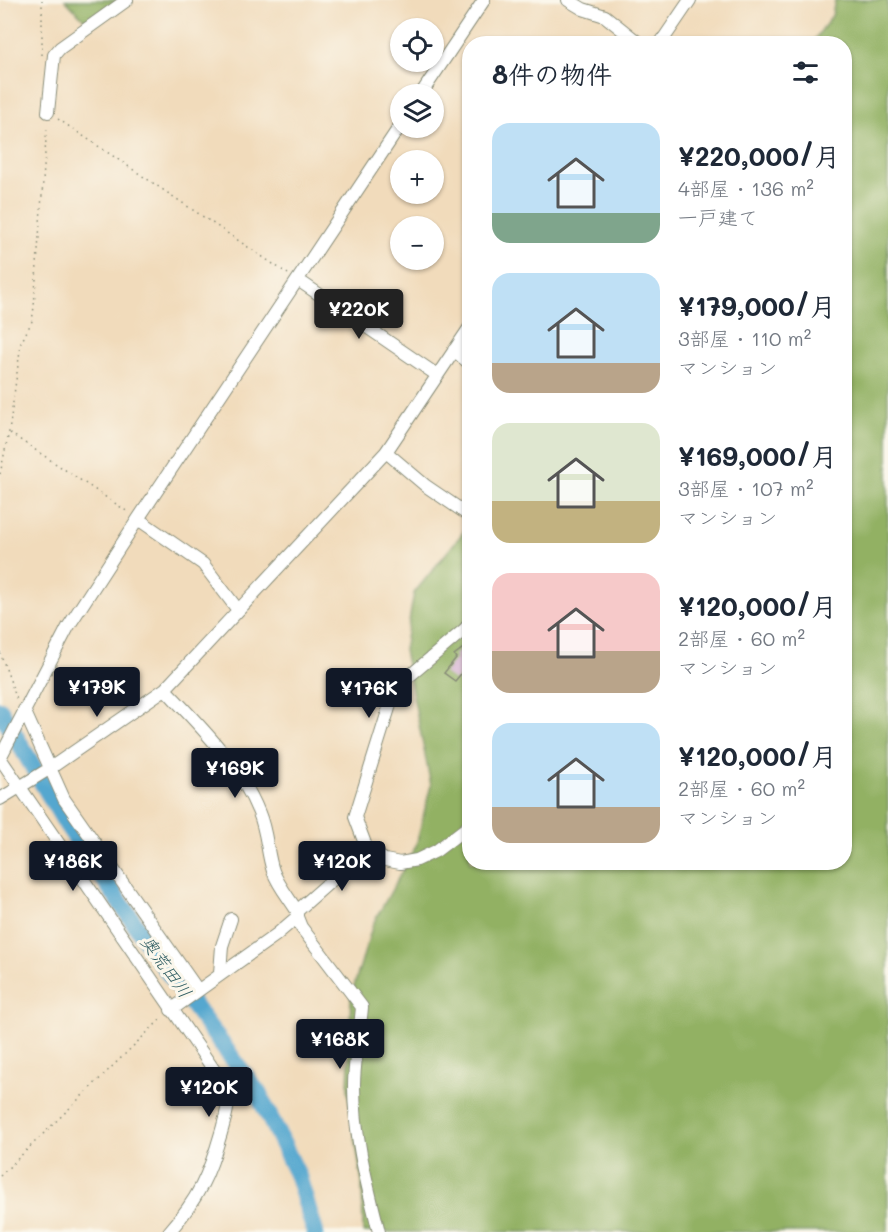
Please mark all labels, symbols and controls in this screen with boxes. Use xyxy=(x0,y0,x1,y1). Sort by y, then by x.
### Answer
map controls xyxy=(390,18,444,270)
button: locate xyxy=(390,18,444,72)
icon: filters xyxy=(789,56,822,89)
text: 8件の物件 xyxy=(492,57,612,91)
button: layers xyxy=(390,84,444,138)
text: ¥220,000/月 xyxy=(678,139,840,173)
icon: home xyxy=(540,147,612,219)
button: + xyxy=(390,150,444,204)
text: 4部屋 · 136 m² xyxy=(678,175,814,201)
text: 一戸建て xyxy=(678,204,758,230)
button: − xyxy=(390,216,444,270)
pin: ¥220K xyxy=(317,289,401,340)
text: ¥179,000/月 xyxy=(678,289,836,323)
text: ¥220K xyxy=(328,295,390,321)
icon: home xyxy=(540,297,612,369)
text: 3部屋 · 110 m² xyxy=(678,325,811,351)
text: マンション xyxy=(678,354,777,380)
text: ¥169,000/月 xyxy=(678,439,837,473)
icon: home xyxy=(540,447,612,519)
text: 3部屋 · 107 m² xyxy=(678,475,814,501)
text: マンション xyxy=(678,504,777,530)
text: ¥120,000/月 xyxy=(678,589,837,623)
icon: home xyxy=(540,597,612,669)
text: 2部屋 · 60 m² xyxy=(678,625,805,651)
text: マンション xyxy=(678,654,777,680)
pin: ¥179K xyxy=(55,667,139,718)
pin: ¥176K xyxy=(327,668,411,719)
text: ¥179K xyxy=(68,673,126,699)
text: ¥176K xyxy=(340,674,398,700)
text: ¥120,000/月 xyxy=(678,739,837,773)
icon: home xyxy=(540,747,612,819)
pin: ¥169K xyxy=(193,748,277,799)
text: ¥169K xyxy=(205,754,265,780)
text: 2部屋 · 60 m² xyxy=(678,775,805,801)
text: マンション xyxy=(678,804,777,830)
pin: ¥186K xyxy=(31,841,115,892)
pin: ¥120K xyxy=(300,841,384,892)
text: ¥186K xyxy=(43,847,103,873)
text: ¥120K xyxy=(312,847,372,873)
water label: 奥荒田川 xyxy=(136,930,198,1003)
pin: ¥168K xyxy=(298,1019,382,1070)
text: ¥168K xyxy=(310,1025,370,1051)
pin: ¥120K xyxy=(167,1067,251,1118)
text: ¥120K xyxy=(179,1073,239,1099)

